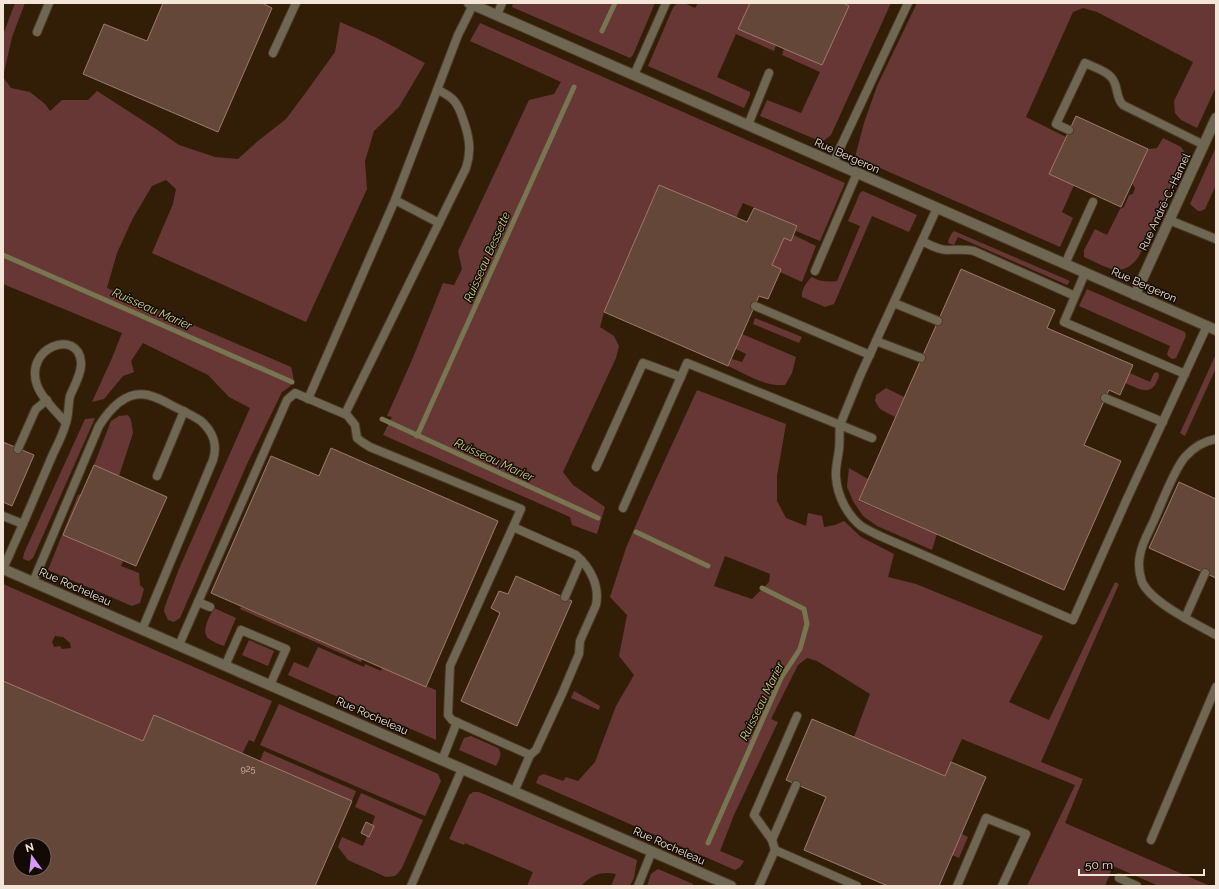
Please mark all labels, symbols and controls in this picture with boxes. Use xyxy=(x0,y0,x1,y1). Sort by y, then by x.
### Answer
street label: Rue Bergeron xyxy=(812,136,882,176)
street label: Rue André-C.-Hamel xyxy=(1137,151,1193,253)
water label: Ruisseau Bessette xyxy=(461,209,513,304)
street label: Rue Bergeron xyxy=(1109,265,1179,305)
water label: Ruisseau Marier xyxy=(110,285,195,333)
water label: Ruisseau Marier xyxy=(452,436,537,485)
street label: Rue Rocheleau xyxy=(37,565,113,609)
water label: Ruisseau Marier xyxy=(737,659,787,743)
street label: Rue Rocheleau xyxy=(334,694,410,738)
house number: 925 xyxy=(241,764,256,774)
street label: Rue Rocheleau xyxy=(631,824,707,868)
north arrow xyxy=(12,837,52,877)
text: N xyxy=(24,840,35,855)
scale bar xyxy=(1079,851,1204,877)
text: 50 m xyxy=(1085,858,1113,872)

